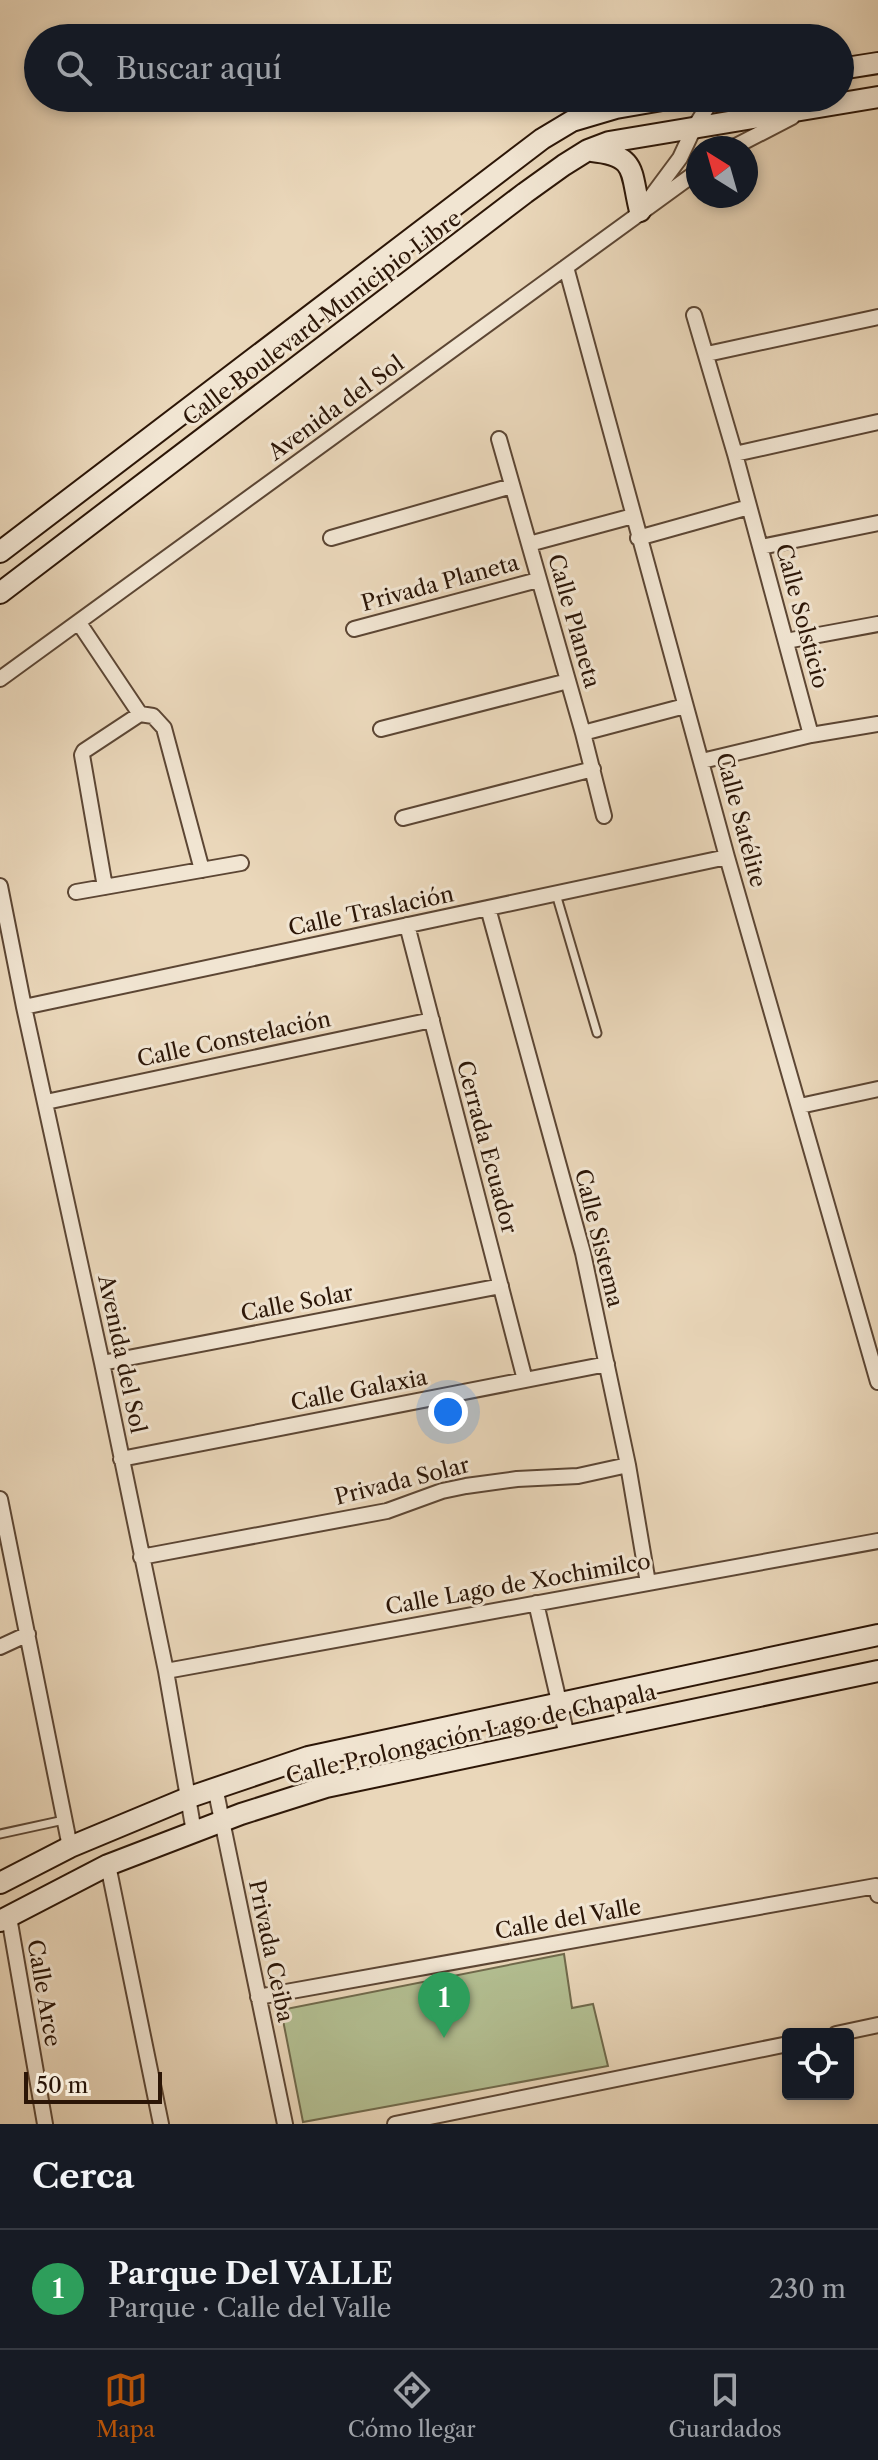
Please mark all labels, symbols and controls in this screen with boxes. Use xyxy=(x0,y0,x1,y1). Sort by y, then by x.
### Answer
search box xyxy=(24,24,854,112)
icon: search xyxy=(52,46,96,90)
text: Buscar aquí xyxy=(116,50,282,87)
north arrow xyxy=(686,136,758,208)
street label: Calle Boulevard Municipio Libre xyxy=(178,205,466,431)
street label: Avenida del Sol xyxy=(262,350,409,467)
street label: Calle Solsticio xyxy=(770,541,834,691)
street label: Privada Planeta xyxy=(358,549,522,617)
street label: Calle Planeta xyxy=(542,551,606,691)
street label: Calle Satélite xyxy=(710,750,772,890)
street label: Calle Traslación xyxy=(286,880,456,942)
street label: Calle Constelación xyxy=(135,1005,333,1073)
street label: Cerrada Ecuador xyxy=(451,1058,523,1236)
street label: Calle Sistema xyxy=(569,1166,629,1310)
street label: Avenida del Sol xyxy=(92,1271,152,1436)
street label: Calle Solar xyxy=(239,1279,355,1327)
street label: Calle Galaxia xyxy=(288,1363,430,1416)
your location xyxy=(428,1392,468,1432)
street label: Privada Solar xyxy=(332,1451,472,1511)
street label: Calle Lago de Xochimilco xyxy=(383,1547,653,1621)
street label: Calle Prolongación Lago de Chapala xyxy=(283,1678,659,1790)
street label: Privada Ceiba xyxy=(243,1877,299,2025)
street label: Calle del Valle xyxy=(493,1893,643,1945)
street label: Calle Arce xyxy=(21,1937,67,2049)
pin: 1 xyxy=(418,1972,470,2038)
map controls xyxy=(782,2028,854,2100)
button: locate xyxy=(782,2028,854,2100)
scale bar xyxy=(24,2068,162,2104)
text: 50 m xyxy=(36,2072,88,2099)
text: Cerca xyxy=(32,2155,134,2197)
text: Parque Del VALLE xyxy=(108,2255,393,2292)
text: 1 xyxy=(52,2273,64,2305)
text: 230 m xyxy=(769,2273,846,2305)
text: Parque · Calle del Valle xyxy=(108,2292,391,2324)
tab: Mapa xyxy=(96,2368,155,2443)
tab: Cómo llegar xyxy=(348,2368,476,2443)
tab: Guardados xyxy=(668,2368,782,2443)

